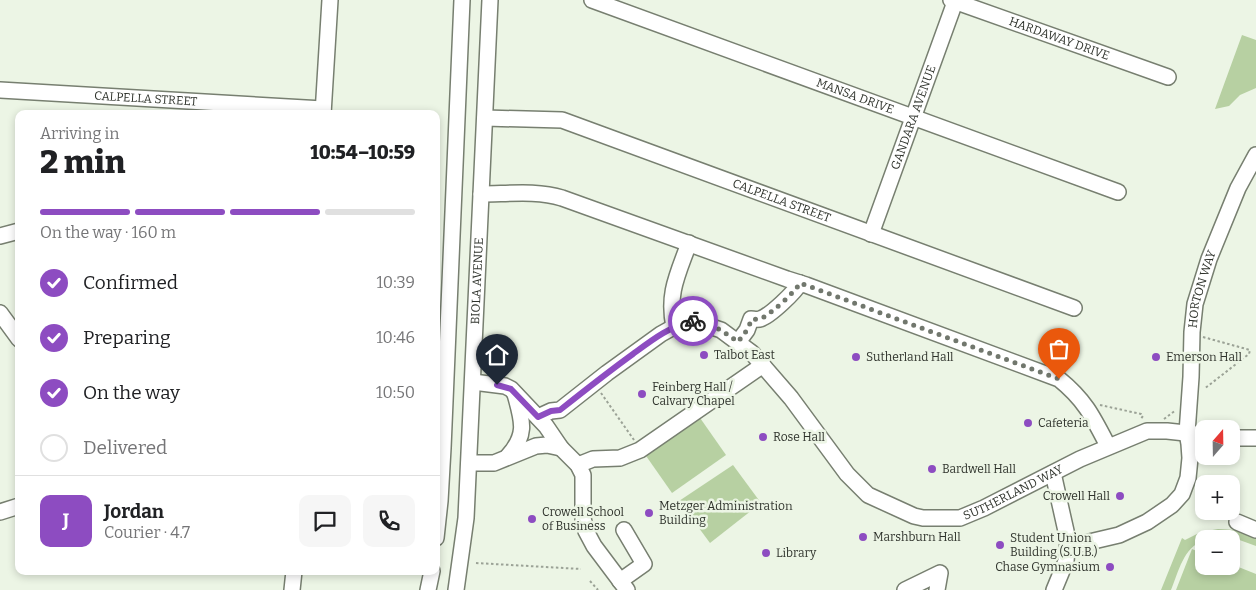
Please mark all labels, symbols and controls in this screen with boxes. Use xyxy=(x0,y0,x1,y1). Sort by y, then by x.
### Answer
street label: HARDAWAY DRIVE xyxy=(1007,14,1112,63)
street label: GANDARA AVENUE xyxy=(888,63,939,172)
street label: MANSA DRIVE xyxy=(814,75,896,117)
street label: CALPELLA STREET xyxy=(94,89,198,109)
text: Arriving in xyxy=(40,124,119,143)
text: 10:54–10:59 xyxy=(310,141,415,164)
text: 2 min xyxy=(40,143,126,181)
street label: CALPELLA STREET xyxy=(731,176,833,225)
text: On the way · 160 m xyxy=(40,223,176,242)
street label: BIOLA AVENUE xyxy=(468,237,486,325)
street label: HORTON WAY xyxy=(1185,248,1219,329)
icon: check xyxy=(40,269,68,297)
text: Confirmed xyxy=(83,271,178,294)
text: 10:39 xyxy=(376,273,415,292)
courier xyxy=(668,296,718,346)
icon: bike xyxy=(679,307,707,335)
icon: check xyxy=(40,324,68,352)
text: Preparing xyxy=(83,326,171,349)
text: 10:46 xyxy=(376,328,415,347)
pin xyxy=(1038,328,1080,379)
pin xyxy=(476,334,518,385)
icon: bag xyxy=(1045,335,1073,363)
icon: home xyxy=(483,341,511,369)
place label: Talbot East xyxy=(714,348,775,362)
marker: Talbot East xyxy=(698,349,710,361)
place label: Sutherland Hall xyxy=(866,350,954,364)
place label: Emerson Hall xyxy=(1166,350,1242,364)
marker: Sutherland Hall xyxy=(850,351,862,363)
marker: Emerson Hall xyxy=(1150,351,1162,363)
icon: check xyxy=(40,379,68,407)
place label: Feinberg Hall / Calvary Chapel xyxy=(652,380,735,408)
text: On the way xyxy=(83,381,180,404)
text: 10:50 xyxy=(376,383,415,402)
marker: Feinberg Hall / Calvary Chapel xyxy=(636,388,648,400)
place label: Cafeteria xyxy=(1038,416,1089,430)
marker: Cafeteria xyxy=(1022,417,1034,429)
north arrow xyxy=(1195,420,1240,465)
map controls xyxy=(1195,420,1240,575)
place label: Rose Hall xyxy=(773,430,826,444)
marker: Rose Hall xyxy=(757,431,769,443)
text: Delivered xyxy=(83,436,167,459)
place label: Bardwell Hall xyxy=(942,462,1017,476)
street label: SUTHERLAND WAY xyxy=(961,462,1065,523)
marker: Bardwell Hall xyxy=(926,463,938,475)
button: + xyxy=(1195,475,1240,520)
place label: Crowell Hall xyxy=(1043,489,1111,503)
marker: Crowell Hall xyxy=(1114,490,1126,502)
button: chat xyxy=(299,495,351,547)
button: phone xyxy=(363,495,415,547)
place label: Metzger Administration Building xyxy=(659,499,793,527)
text: Jordan xyxy=(104,500,164,523)
place label: Crowell School of Business xyxy=(542,505,625,533)
marker: Metzger Administration Building xyxy=(643,507,655,519)
text: J xyxy=(63,509,69,532)
marker: Crowell School of Business xyxy=(526,513,538,525)
text: Courier · 4.7 xyxy=(104,523,190,542)
place label: Marshburn Hall xyxy=(873,530,961,544)
button: − xyxy=(1195,530,1240,575)
marker: Marshburn Hall xyxy=(857,531,869,543)
place label: Student Union Building (S.U.B.) xyxy=(1010,531,1098,559)
marker: Student Union Building (S.U.B.) xyxy=(994,539,1006,551)
place label: Library xyxy=(776,546,817,560)
marker: Library xyxy=(760,547,772,559)
place label: Chase Gymnasium xyxy=(995,560,1101,574)
marker: Chase Gymnasium xyxy=(1104,561,1116,573)

